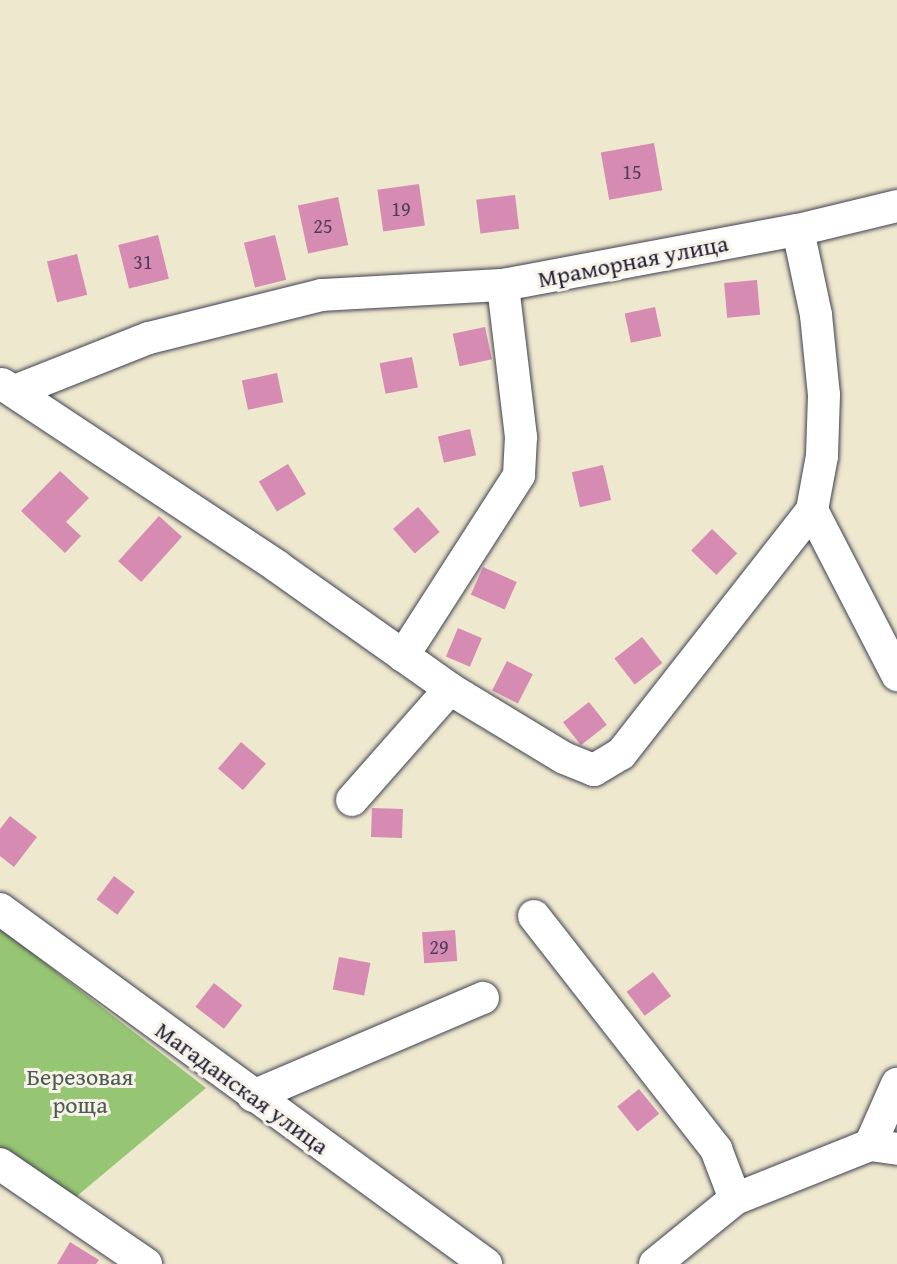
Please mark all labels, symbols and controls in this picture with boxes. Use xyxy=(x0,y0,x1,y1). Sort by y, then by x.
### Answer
house number: 15 xyxy=(622,159,642,183)
house number: 19 xyxy=(391,196,411,220)
house number: 25 xyxy=(313,213,333,237)
street label: Мраморная улица xyxy=(535,228,731,294)
house number: 31 xyxy=(133,249,153,273)
house number: 29 xyxy=(429,934,449,958)
street label: Магаданская улица xyxy=(150,1015,334,1161)
park label: Березовая роща xyxy=(26,1063,134,1119)

